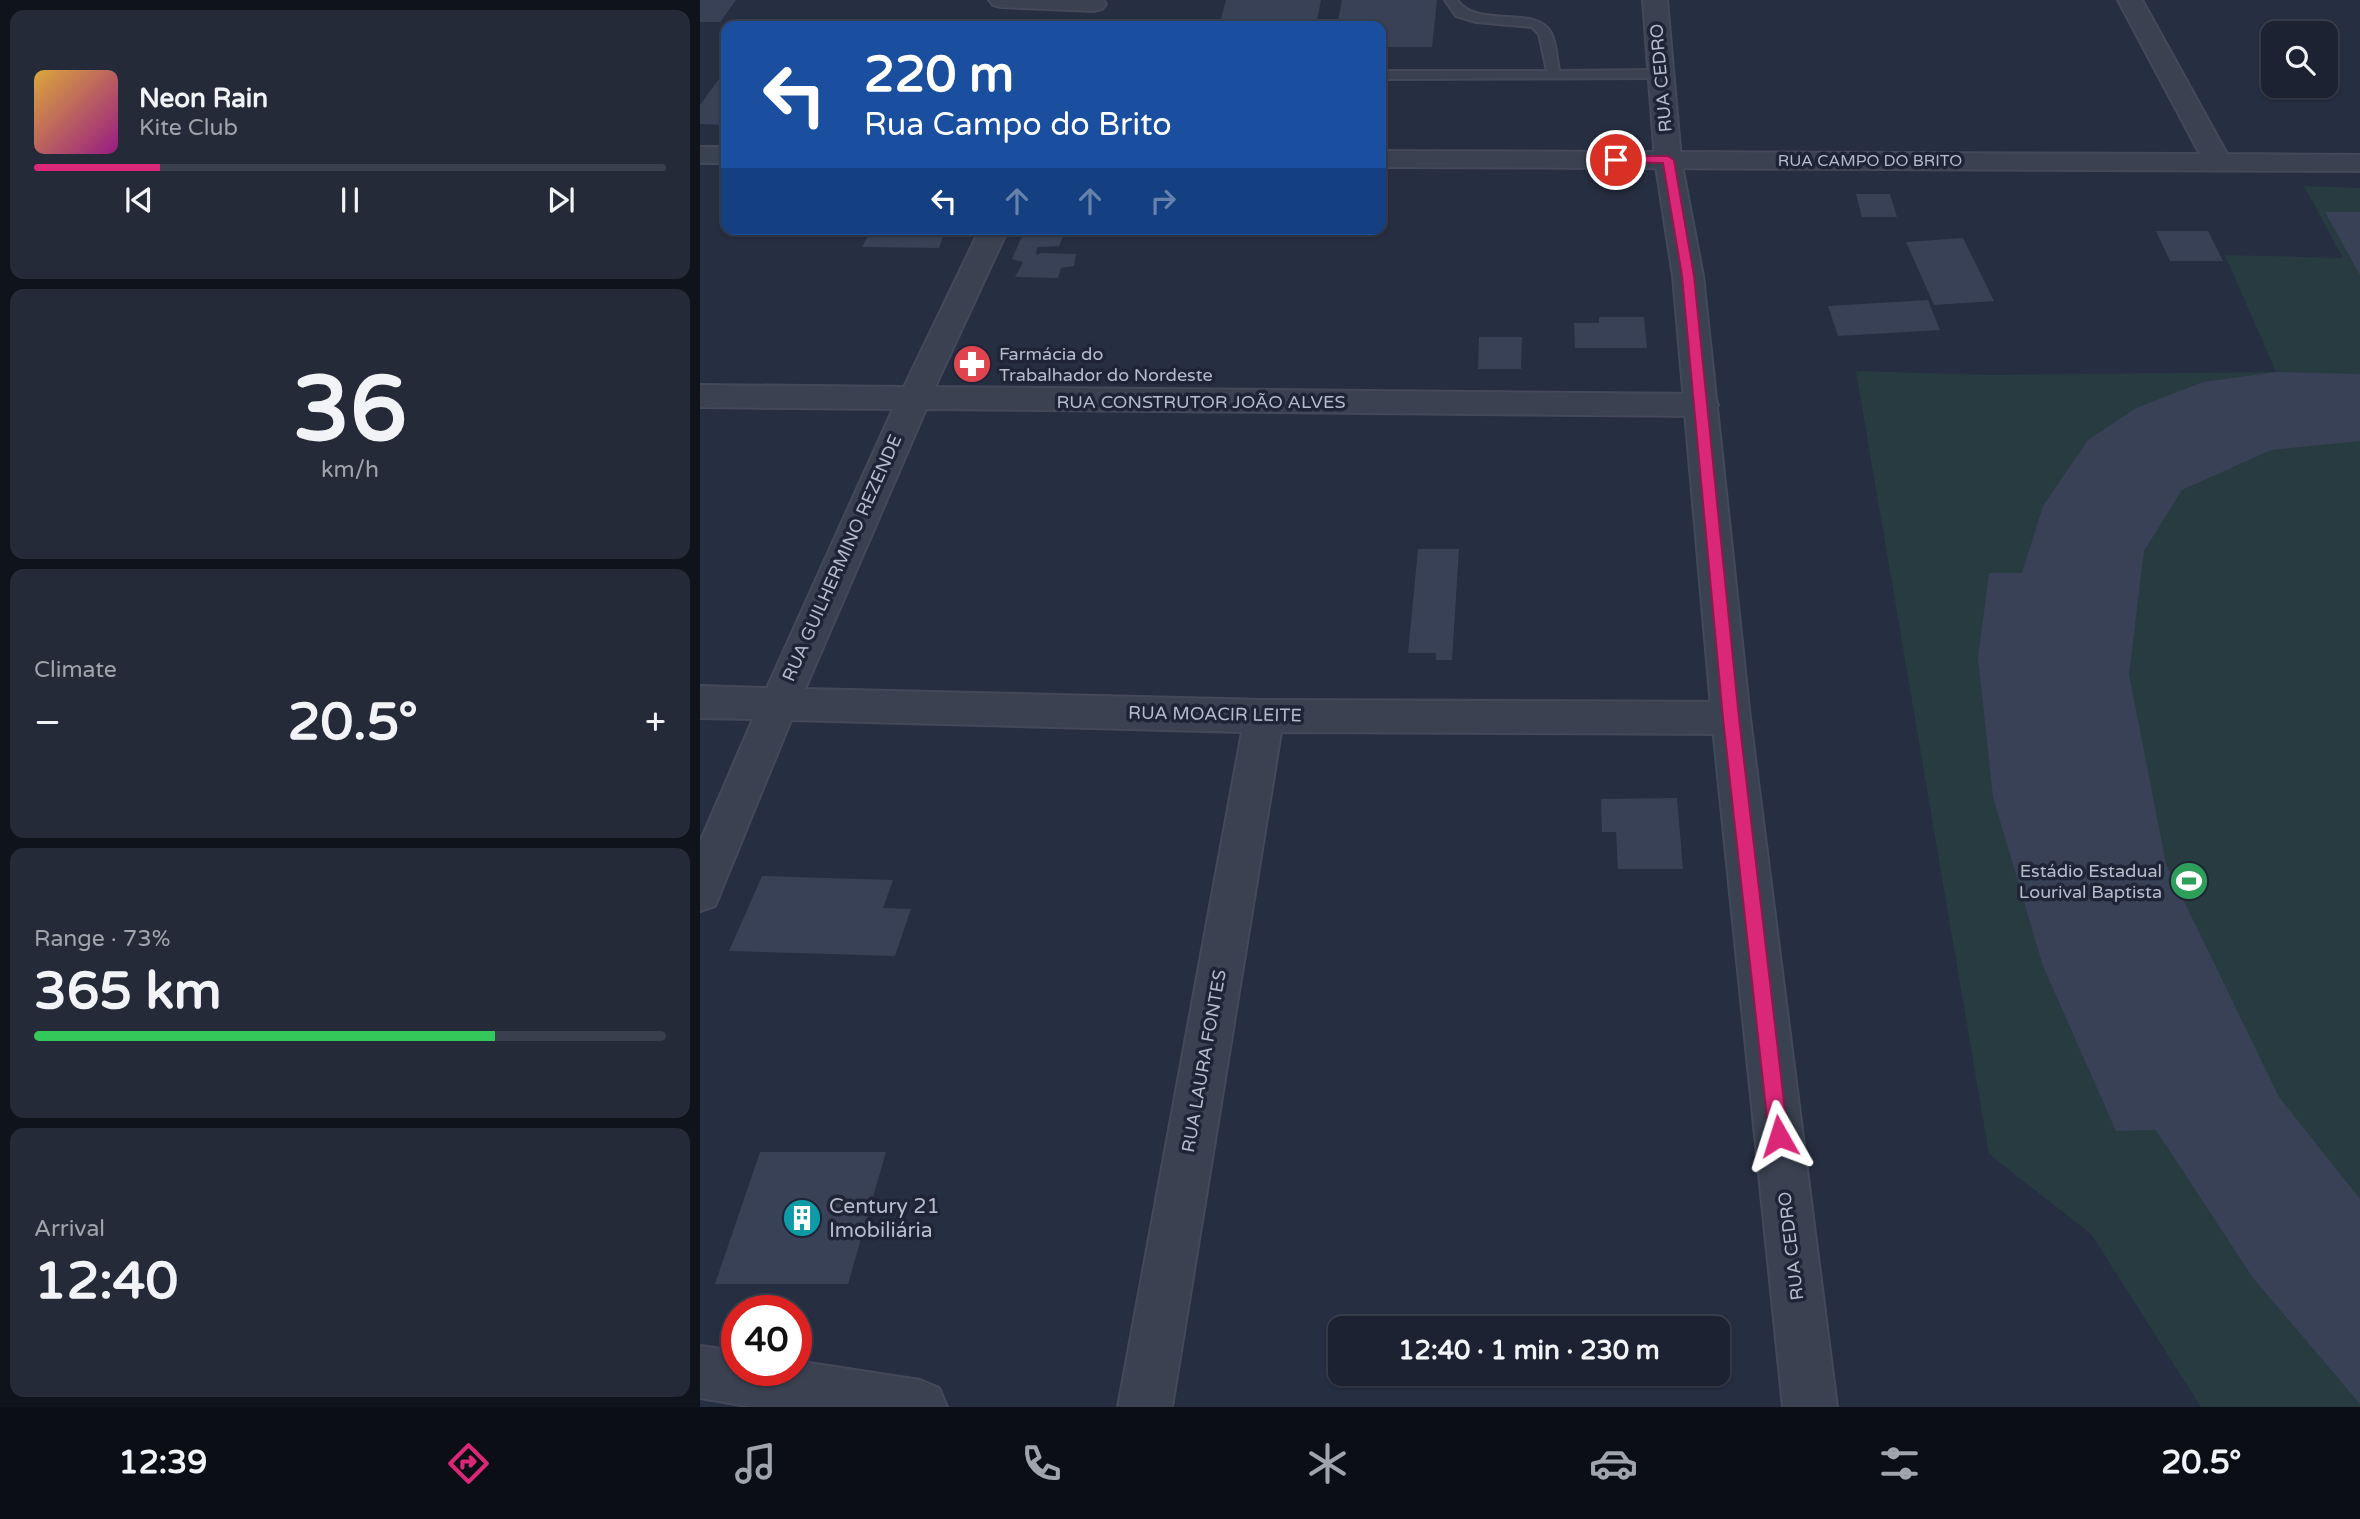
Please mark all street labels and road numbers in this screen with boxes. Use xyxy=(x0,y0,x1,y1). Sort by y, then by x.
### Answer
street label: RUA CEDRO xyxy=(1645,23,1677,133)
street label: RUA CAMPO DO BRITO xyxy=(1778,151,1962,171)
street label: RUA CONSTRUTOR JOÃO ALVES xyxy=(1056,391,1346,413)
street label: RUA GUILHERMINO REZENDE xyxy=(777,431,907,685)
street label: RUA MOACIR LEITE xyxy=(1128,701,1302,727)
street label: RUA LAURA FONTES xyxy=(1177,968,1231,1154)
street label: RUA CEDRO xyxy=(1773,1190,1809,1302)

